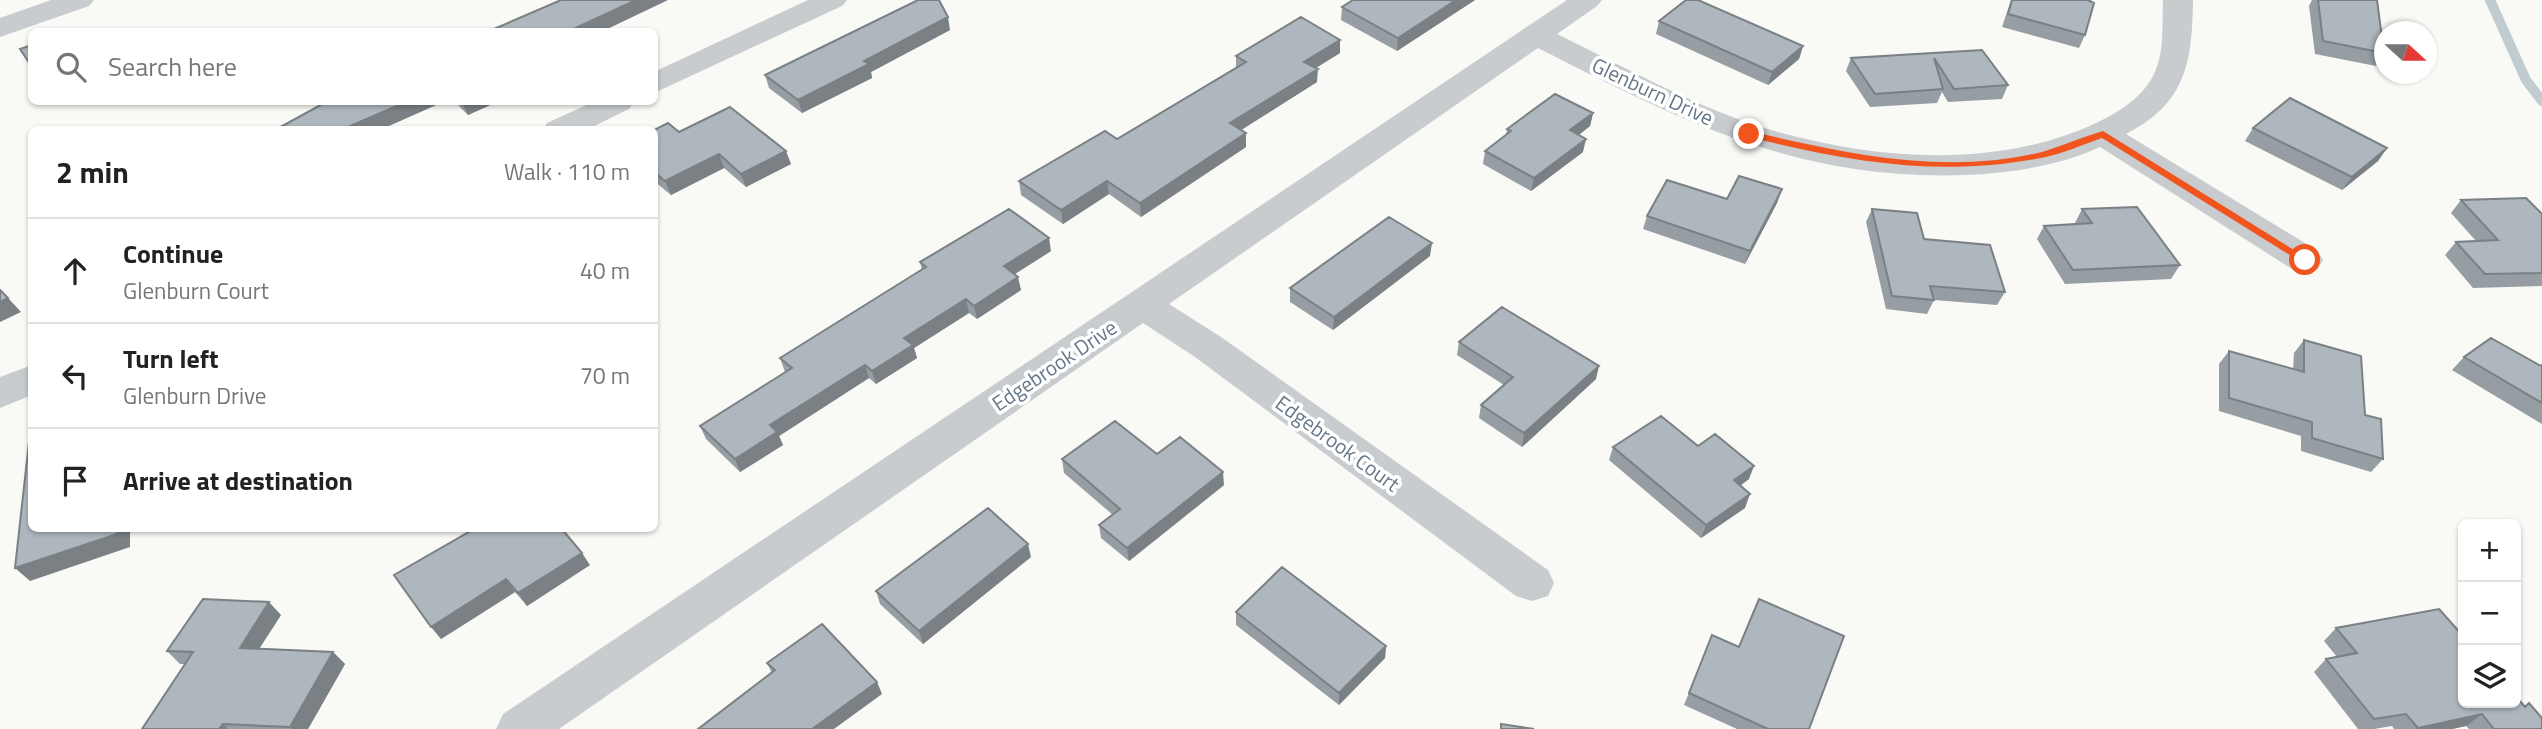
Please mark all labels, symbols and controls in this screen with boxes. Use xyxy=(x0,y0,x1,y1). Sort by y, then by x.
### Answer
north arrow xyxy=(2374,21,2437,84)
search box xyxy=(28,28,658,105)
text: Search here xyxy=(108,47,237,86)
icon: search xyxy=(52,48,90,86)
street label: Glenburn Drive xyxy=(1587,49,1719,133)
route end xyxy=(1733,118,1764,149)
text: 2 min xyxy=(56,149,129,195)
text: Walk · 110 m xyxy=(504,154,630,189)
text: Continue xyxy=(123,234,223,273)
route start xyxy=(2289,244,2320,275)
icon: ahead xyxy=(56,252,94,290)
text: 40 m xyxy=(580,253,630,288)
text: Glenburn Court xyxy=(123,273,269,308)
street label: Edgebrook Drive xyxy=(985,311,1123,419)
text: Turn left xyxy=(123,339,218,378)
icon: left xyxy=(56,357,94,395)
text: 70 m xyxy=(580,358,630,393)
text: Glenburn Drive xyxy=(123,378,266,413)
street label: Edgebrook Court xyxy=(1269,387,1407,500)
text: Arrive at destination xyxy=(123,461,353,500)
icon: arrive xyxy=(56,462,94,500)
map controls xyxy=(2458,519,2521,708)
button: + xyxy=(2458,519,2521,582)
button: − xyxy=(2458,582,2521,645)
button: layers xyxy=(2458,645,2521,708)

